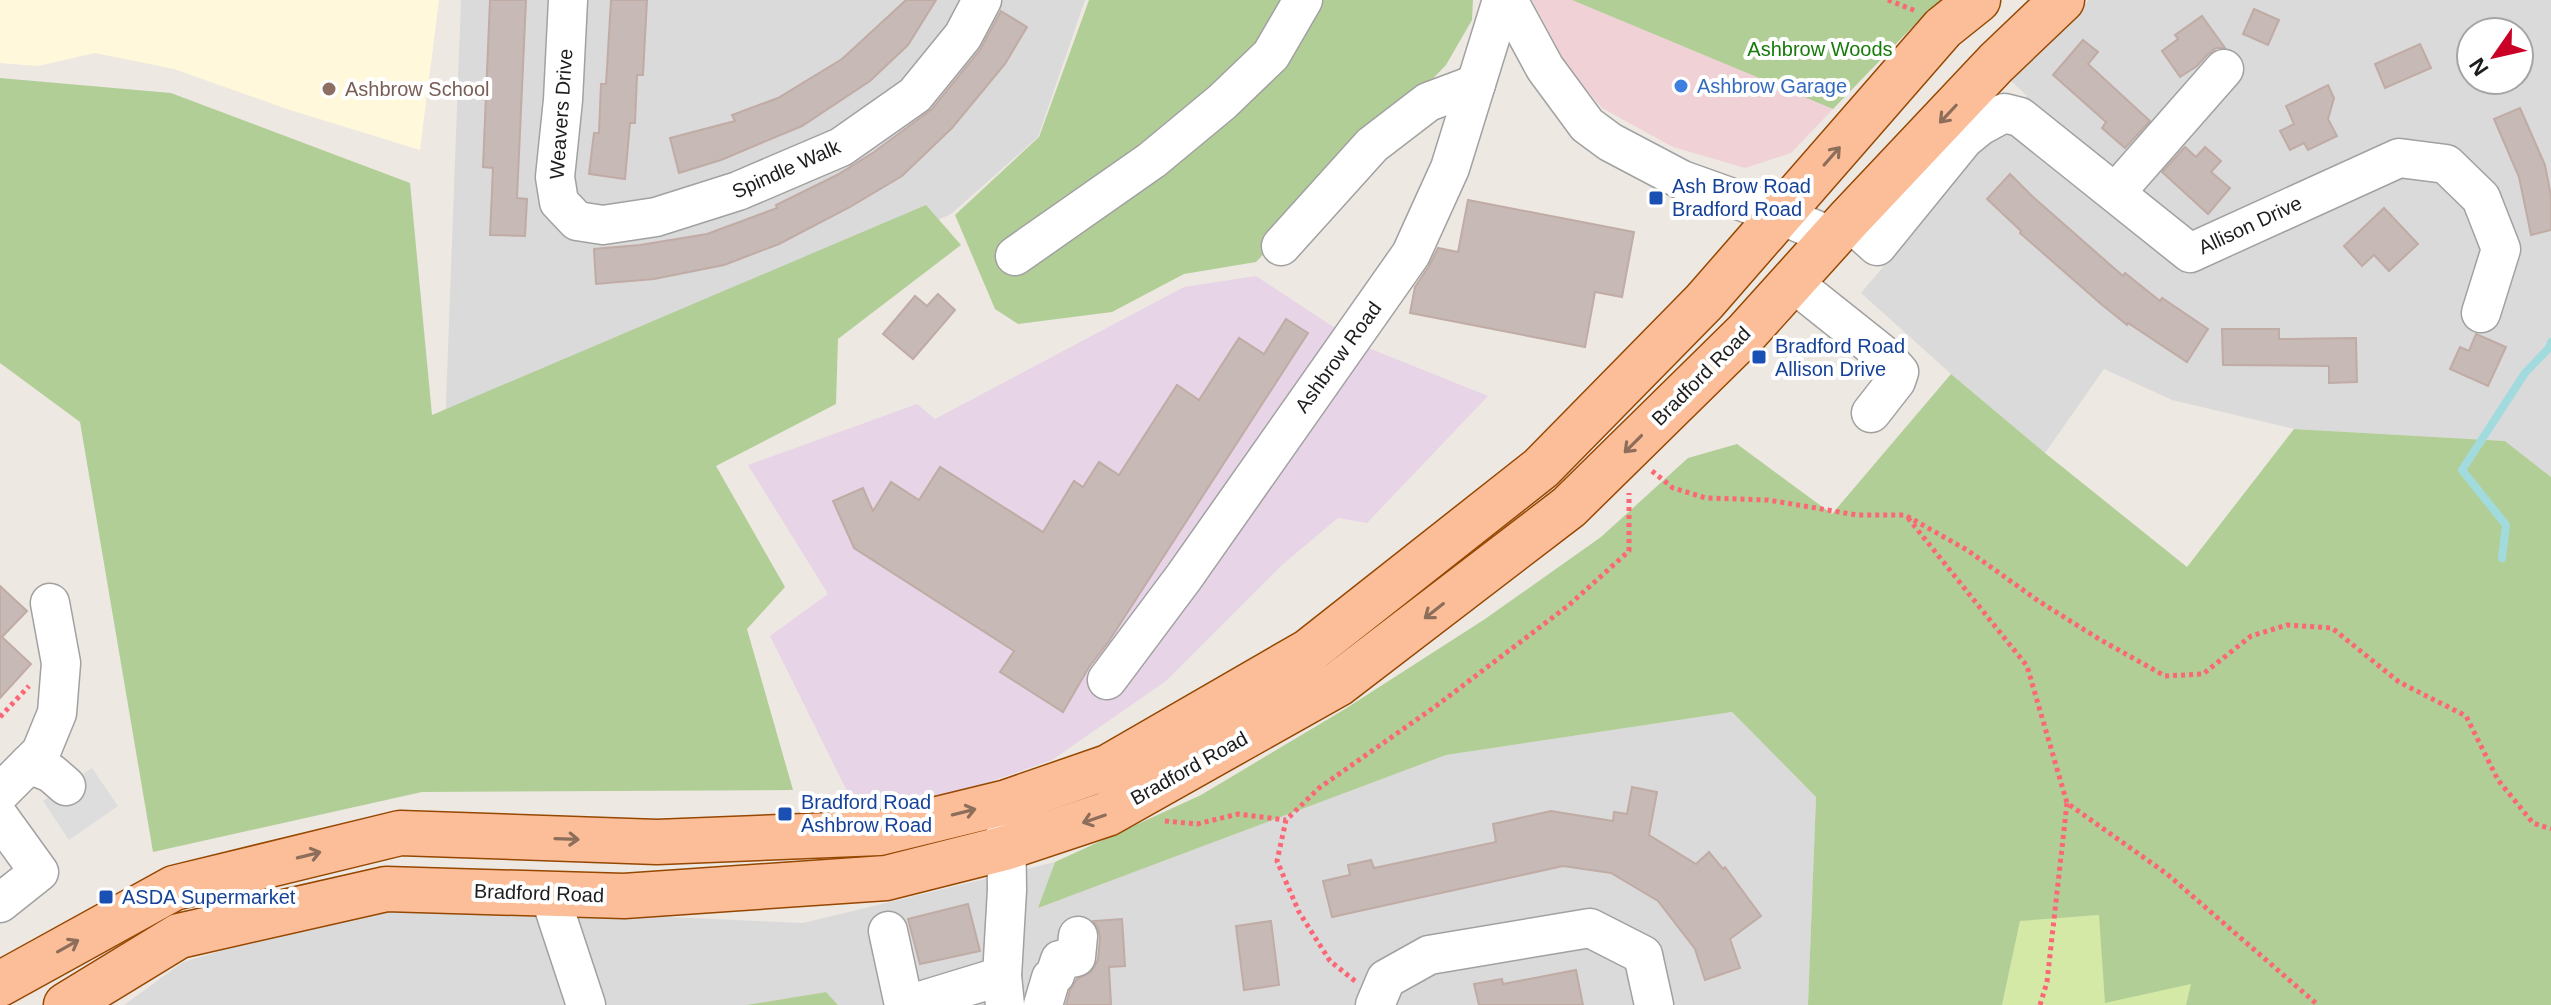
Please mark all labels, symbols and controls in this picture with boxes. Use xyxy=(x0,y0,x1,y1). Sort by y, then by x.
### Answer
north arrow xyxy=(2455,16,2535,96)
park label: Ashbrow Woods xyxy=(1747,38,1893,60)
street label: Weavers Drive xyxy=(545,48,577,180)
text: N xyxy=(2464,53,2494,80)
place label: Ashbrow Garage xyxy=(1697,75,1847,97)
marker: Ashbrow Garage xyxy=(1672,77,1690,95)
place label: Ashbrow School xyxy=(345,78,490,100)
marker: Ashbrow School xyxy=(320,80,338,98)
one-way arrow xyxy=(1938,104,1957,124)
street label: Spindle Walk xyxy=(729,135,844,203)
one-way arrow xyxy=(1822,146,1840,166)
place label: Ash Brow Road Bradford Road xyxy=(1672,175,1811,220)
marker: Ash Brow Road Bradford Road xyxy=(1647,189,1665,207)
street label: Allison Drive xyxy=(2195,192,2305,258)
street label: Ashbrow Road xyxy=(1291,297,1385,417)
street label: Bradford Road xyxy=(1647,322,1755,430)
place label: Bradford Road Allison Drive xyxy=(1775,335,1905,380)
marker: Bradford Road Allison Drive xyxy=(1750,348,1768,366)
one-way arrow xyxy=(1624,434,1643,453)
one-way arrow xyxy=(1424,602,1445,619)
street label: Bradford Road xyxy=(1127,727,1251,809)
place label: Bradford Road Ashbrow Road xyxy=(801,791,932,836)
one-way arrow xyxy=(951,804,976,819)
marker: Bradford Road Ashbrow Road xyxy=(776,805,794,823)
one-way arrow xyxy=(1082,812,1107,827)
one-way arrow xyxy=(553,831,580,846)
one-way arrow xyxy=(296,847,322,862)
street label: Bradford Road xyxy=(474,880,604,906)
place label: ASDA Supermarket xyxy=(122,886,296,908)
marker: ASDA Supermarket xyxy=(97,888,115,906)
one-way arrow xyxy=(56,937,79,953)

